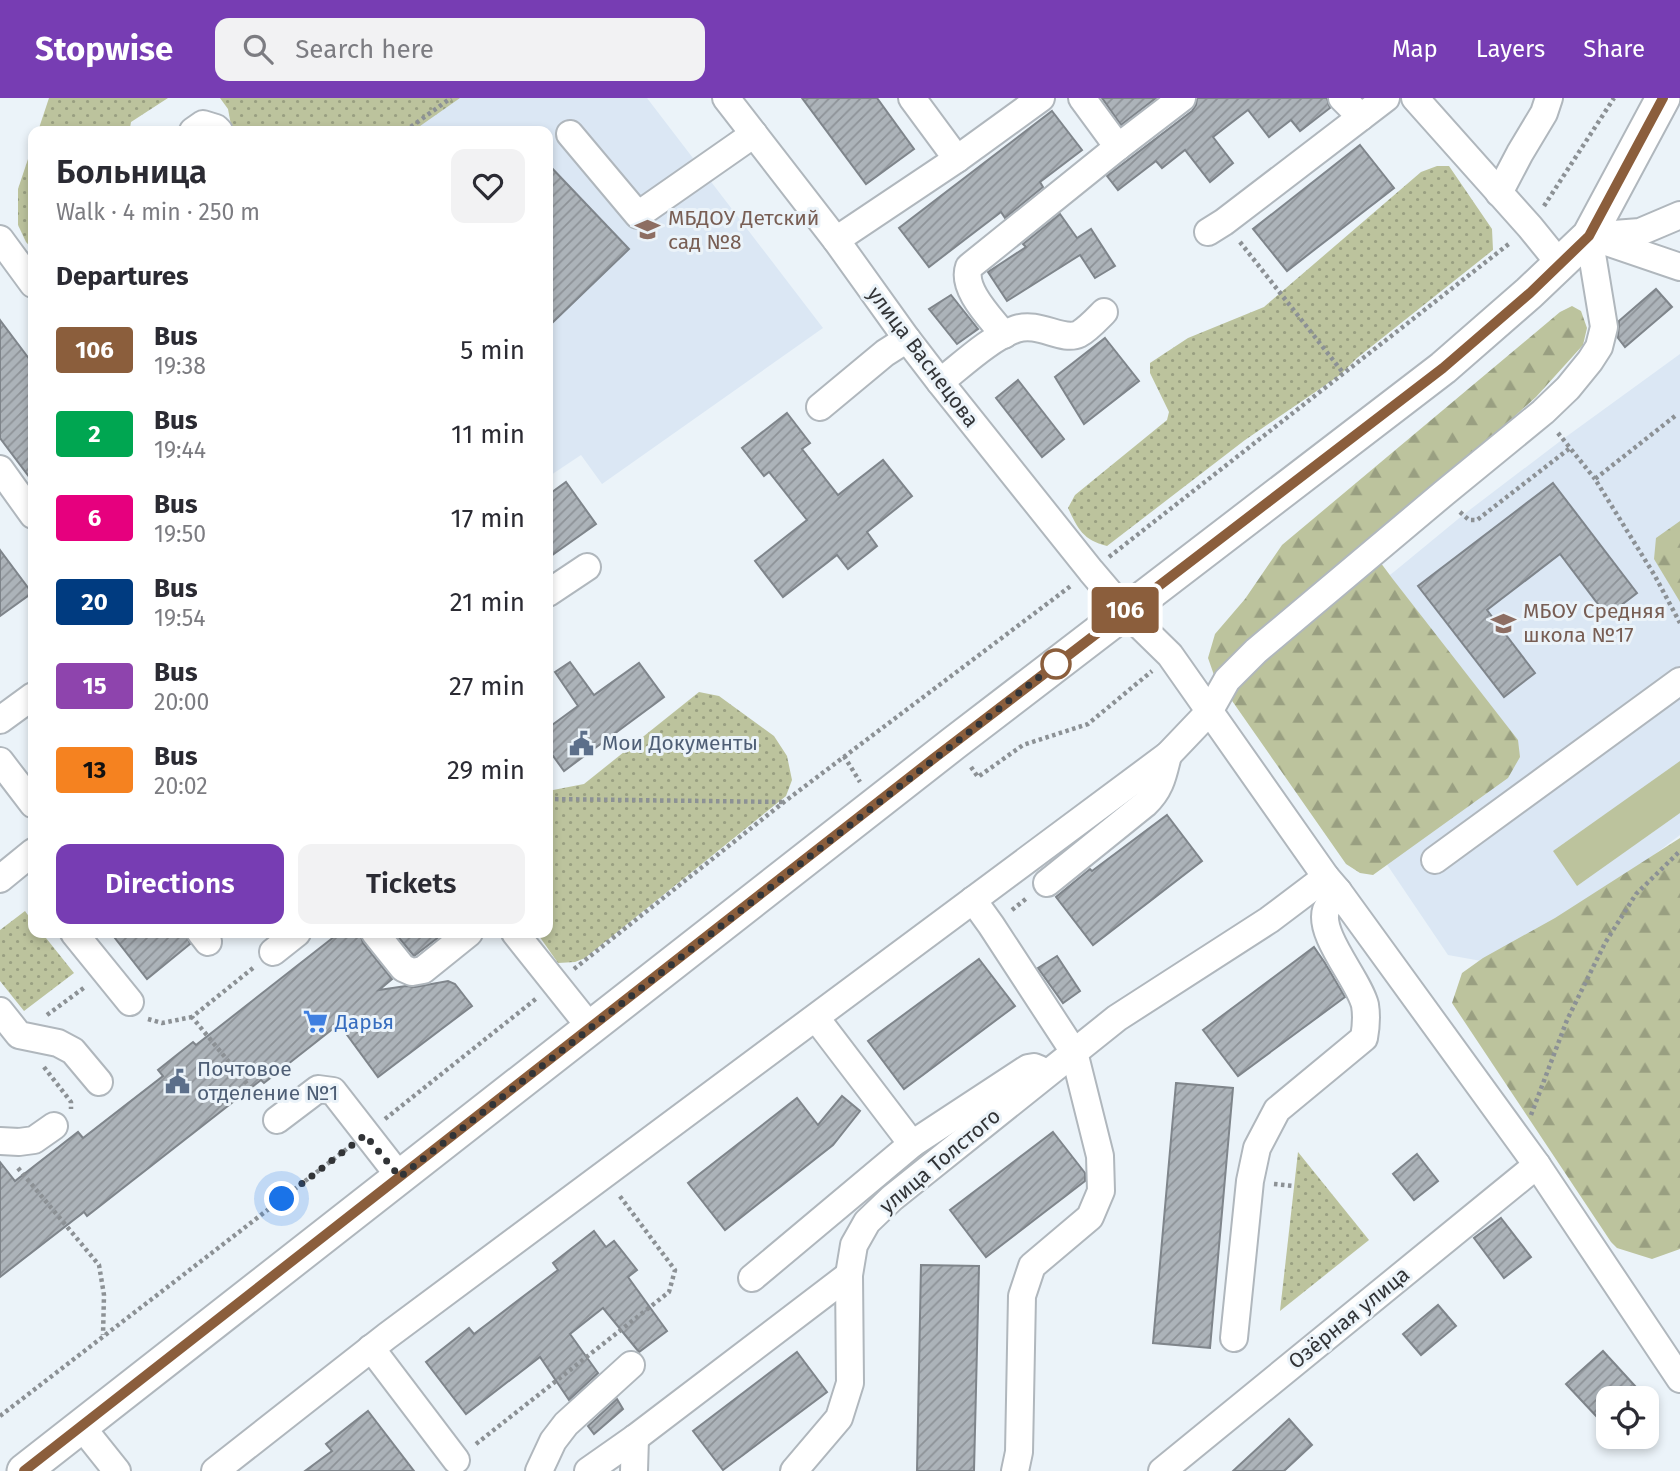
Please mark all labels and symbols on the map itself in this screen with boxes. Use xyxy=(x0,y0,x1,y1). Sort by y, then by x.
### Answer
place label: МБДОУ Детский сад №8 xyxy=(668,205,819,255)
school or university icon: МБДОУ Детский сад №8 xyxy=(634,216,662,244)
street label: улица Васнецова xyxy=(862,281,984,433)
line badge: 106 xyxy=(1085,587,1165,633)
place label: МБОУ Средняя школа №17 xyxy=(1523,598,1666,648)
school or university icon: МБОУ Средняя школа №17 xyxy=(1489,609,1517,637)
unlabelled marker xyxy=(1041,649,1071,679)
public building icon: Мои Документы xyxy=(568,729,596,757)
place label: Мои Документы xyxy=(602,730,758,756)
supermarket icon: Дарья xyxy=(301,1008,329,1036)
place label: Дарья xyxy=(334,1009,394,1035)
place label: Почтовое отделение №1 xyxy=(197,1056,338,1106)
public building icon: Почтовое отделение №1 xyxy=(163,1067,191,1095)
street label: улица Толстого xyxy=(874,1103,1006,1219)
your location xyxy=(264,1181,299,1216)
street label: Озёрная улица xyxy=(1283,1261,1415,1375)

